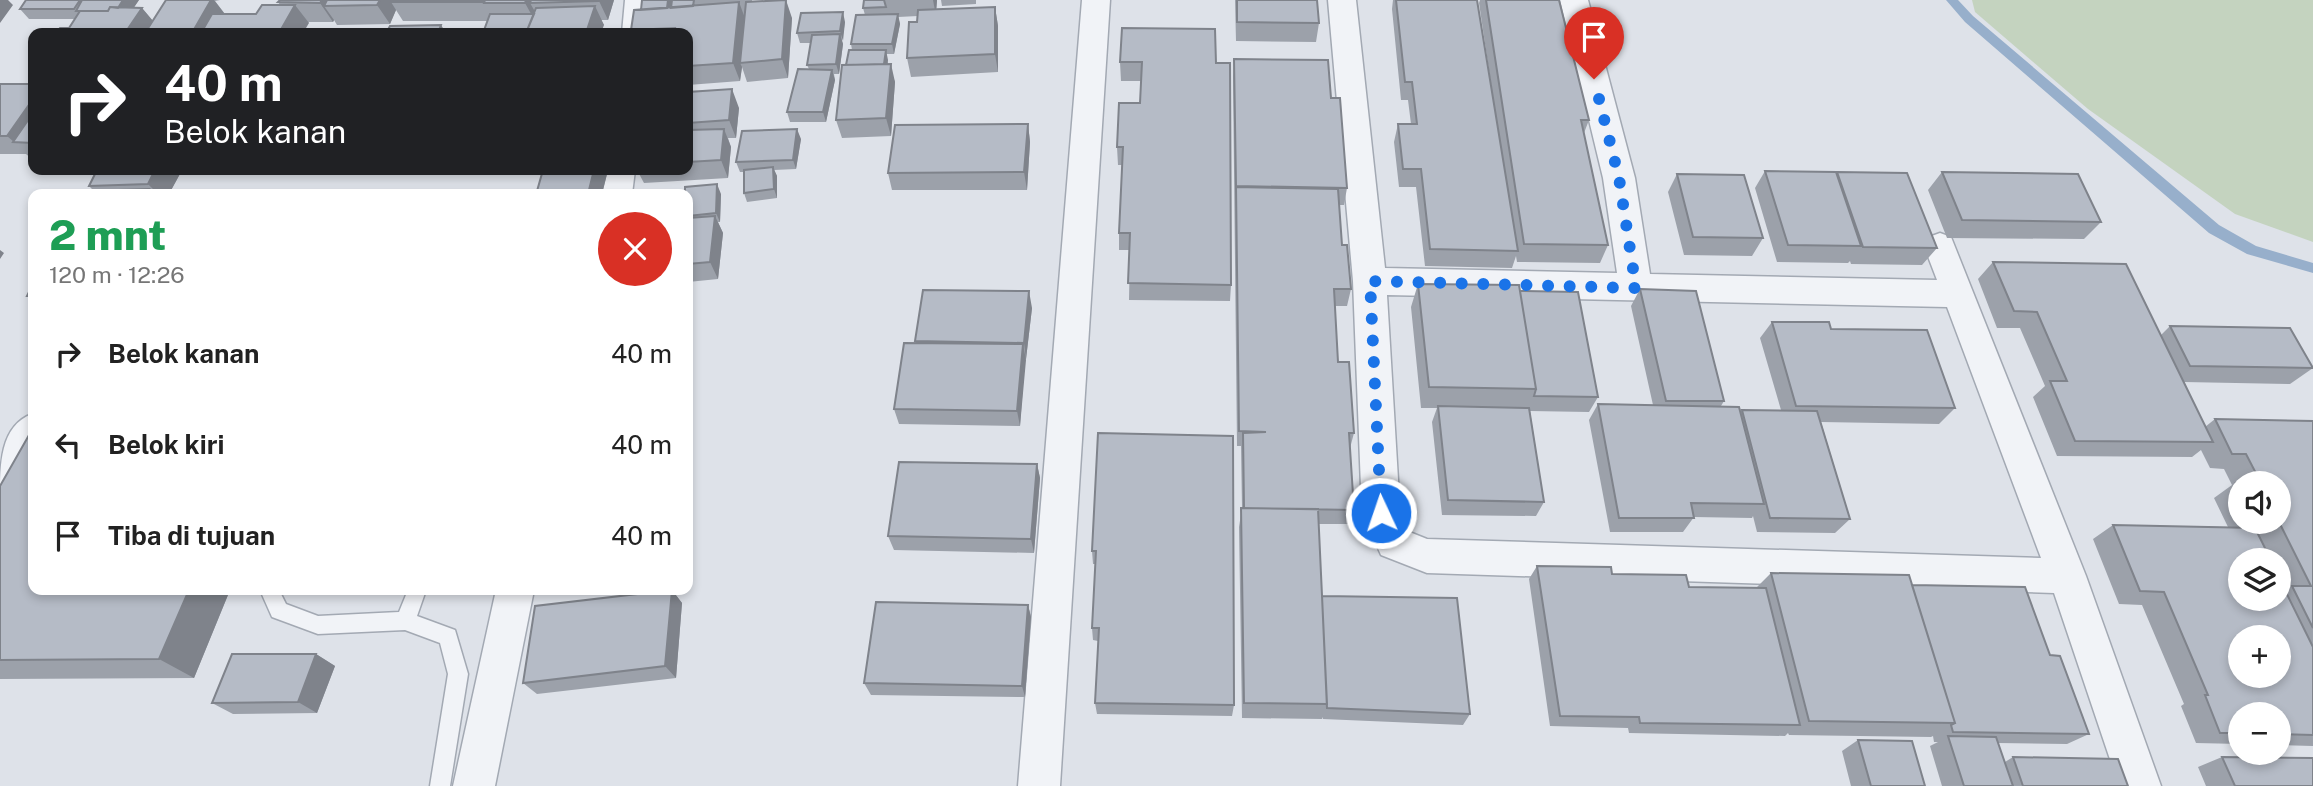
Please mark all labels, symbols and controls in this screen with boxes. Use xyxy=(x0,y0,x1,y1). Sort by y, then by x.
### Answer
pin xyxy=(1564,7,1624,79)
icon: arrive xyxy=(1575,18,1613,56)
text: 40 m xyxy=(164,54,283,112)
icon: right xyxy=(49,56,140,147)
text: Belok kanan xyxy=(164,113,346,150)
text: 2 mnt xyxy=(49,210,166,259)
button: close xyxy=(598,212,672,286)
text: 120 m · 12:26 xyxy=(49,261,185,288)
icon: right xyxy=(49,335,87,373)
text: Belok kanan xyxy=(108,338,259,369)
text: 40 m xyxy=(611,338,672,369)
icon: left xyxy=(49,426,87,464)
text: Belok kiri xyxy=(108,429,224,460)
text: 40 m xyxy=(611,429,672,460)
map controls xyxy=(2228,471,2291,765)
button: sound xyxy=(2228,471,2291,534)
position arrow xyxy=(1344,476,1418,550)
icon: arrive xyxy=(49,517,87,555)
text: Tiba di tujuan xyxy=(108,520,275,551)
text: 40 m xyxy=(611,520,672,551)
button: layers xyxy=(2228,548,2291,611)
button: + xyxy=(2228,625,2291,688)
button: − xyxy=(2228,702,2291,765)

